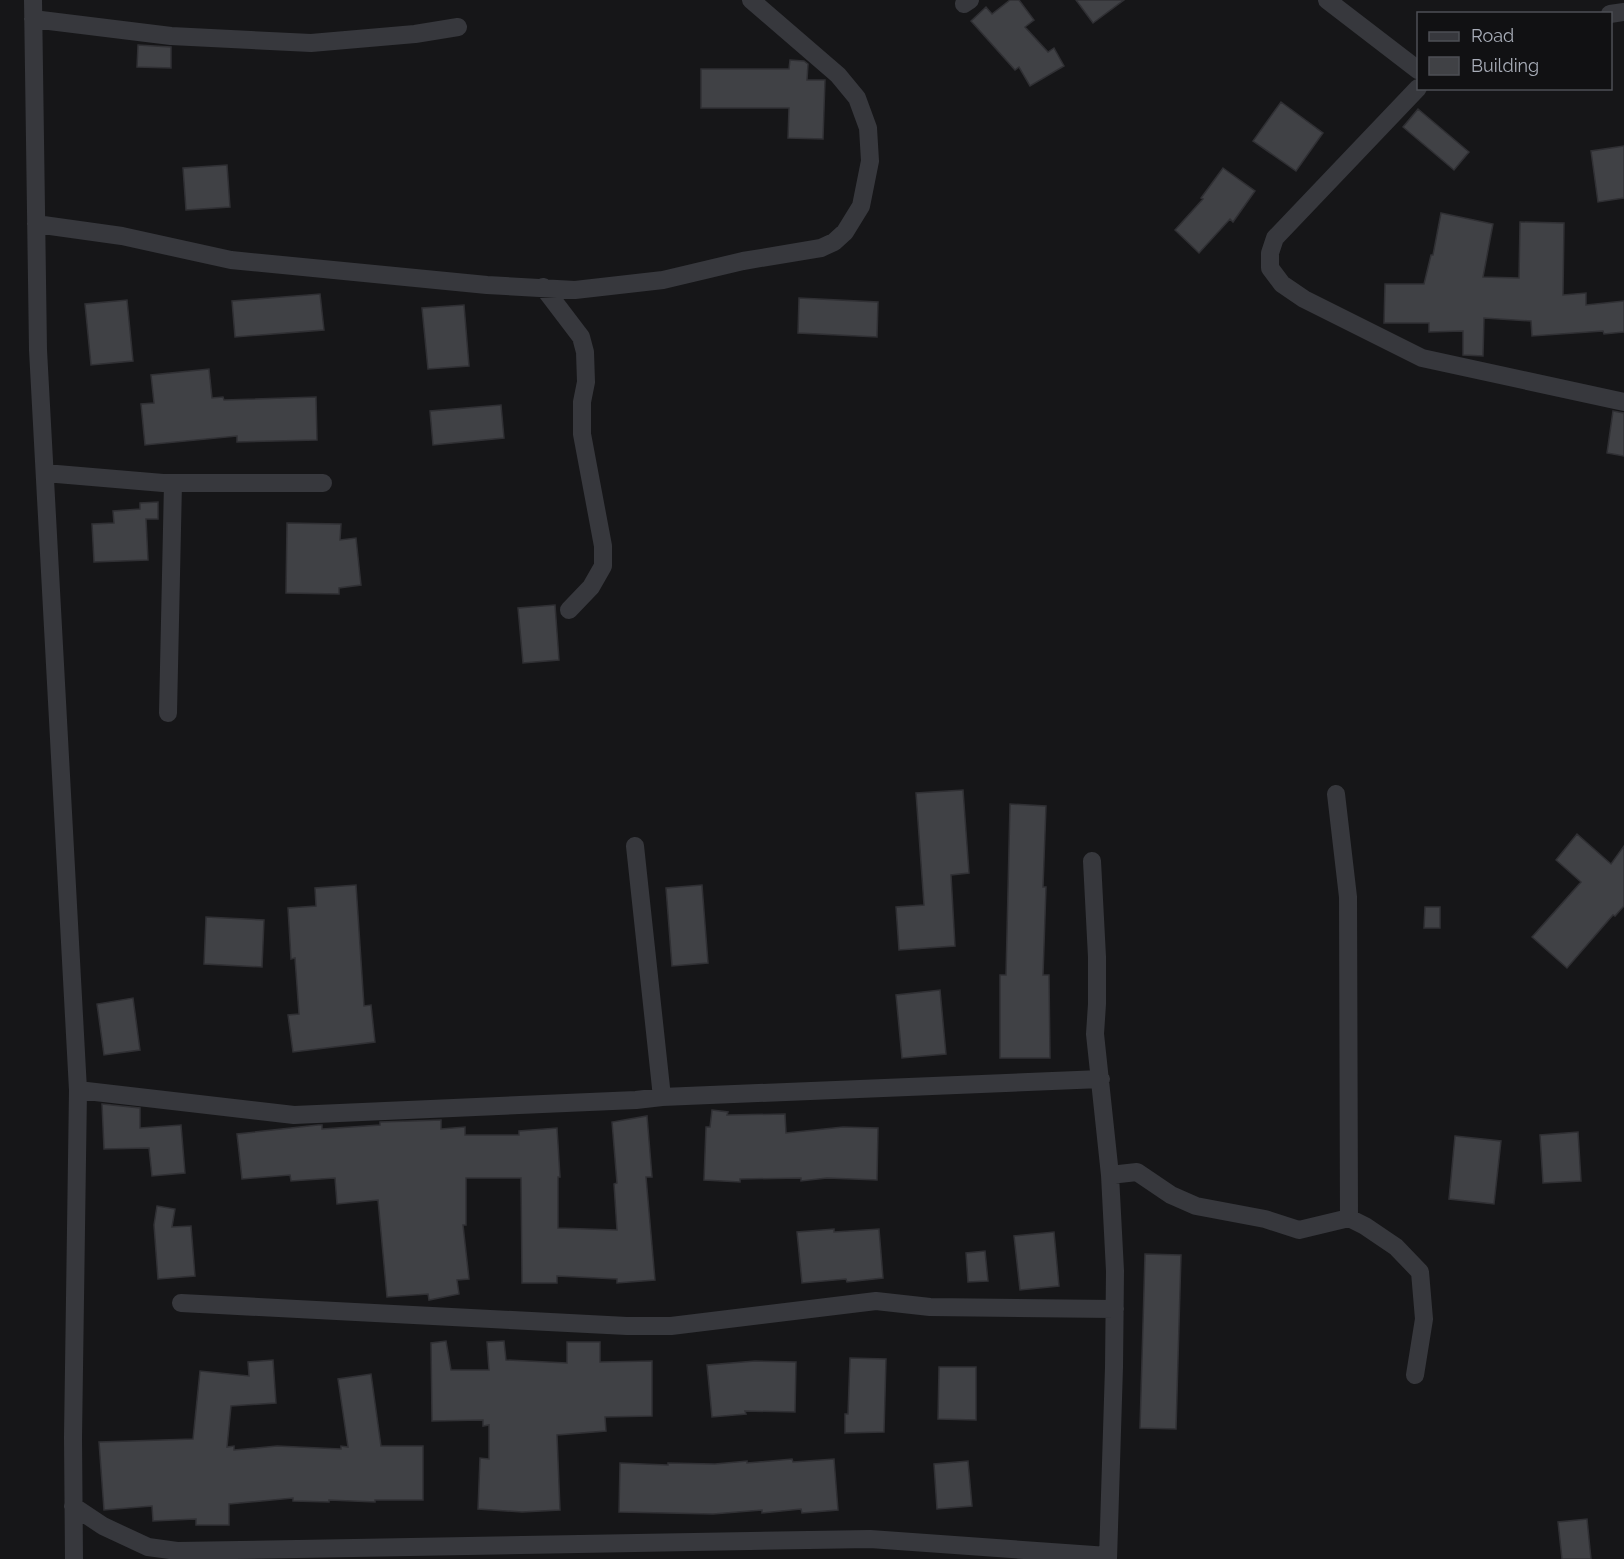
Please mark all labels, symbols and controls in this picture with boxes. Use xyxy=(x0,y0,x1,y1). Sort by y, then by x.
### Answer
legend xyxy=(1417,12,1612,90)
text: Road xyxy=(1471,25,1514,46)
text: Building xyxy=(1471,55,1539,76)

